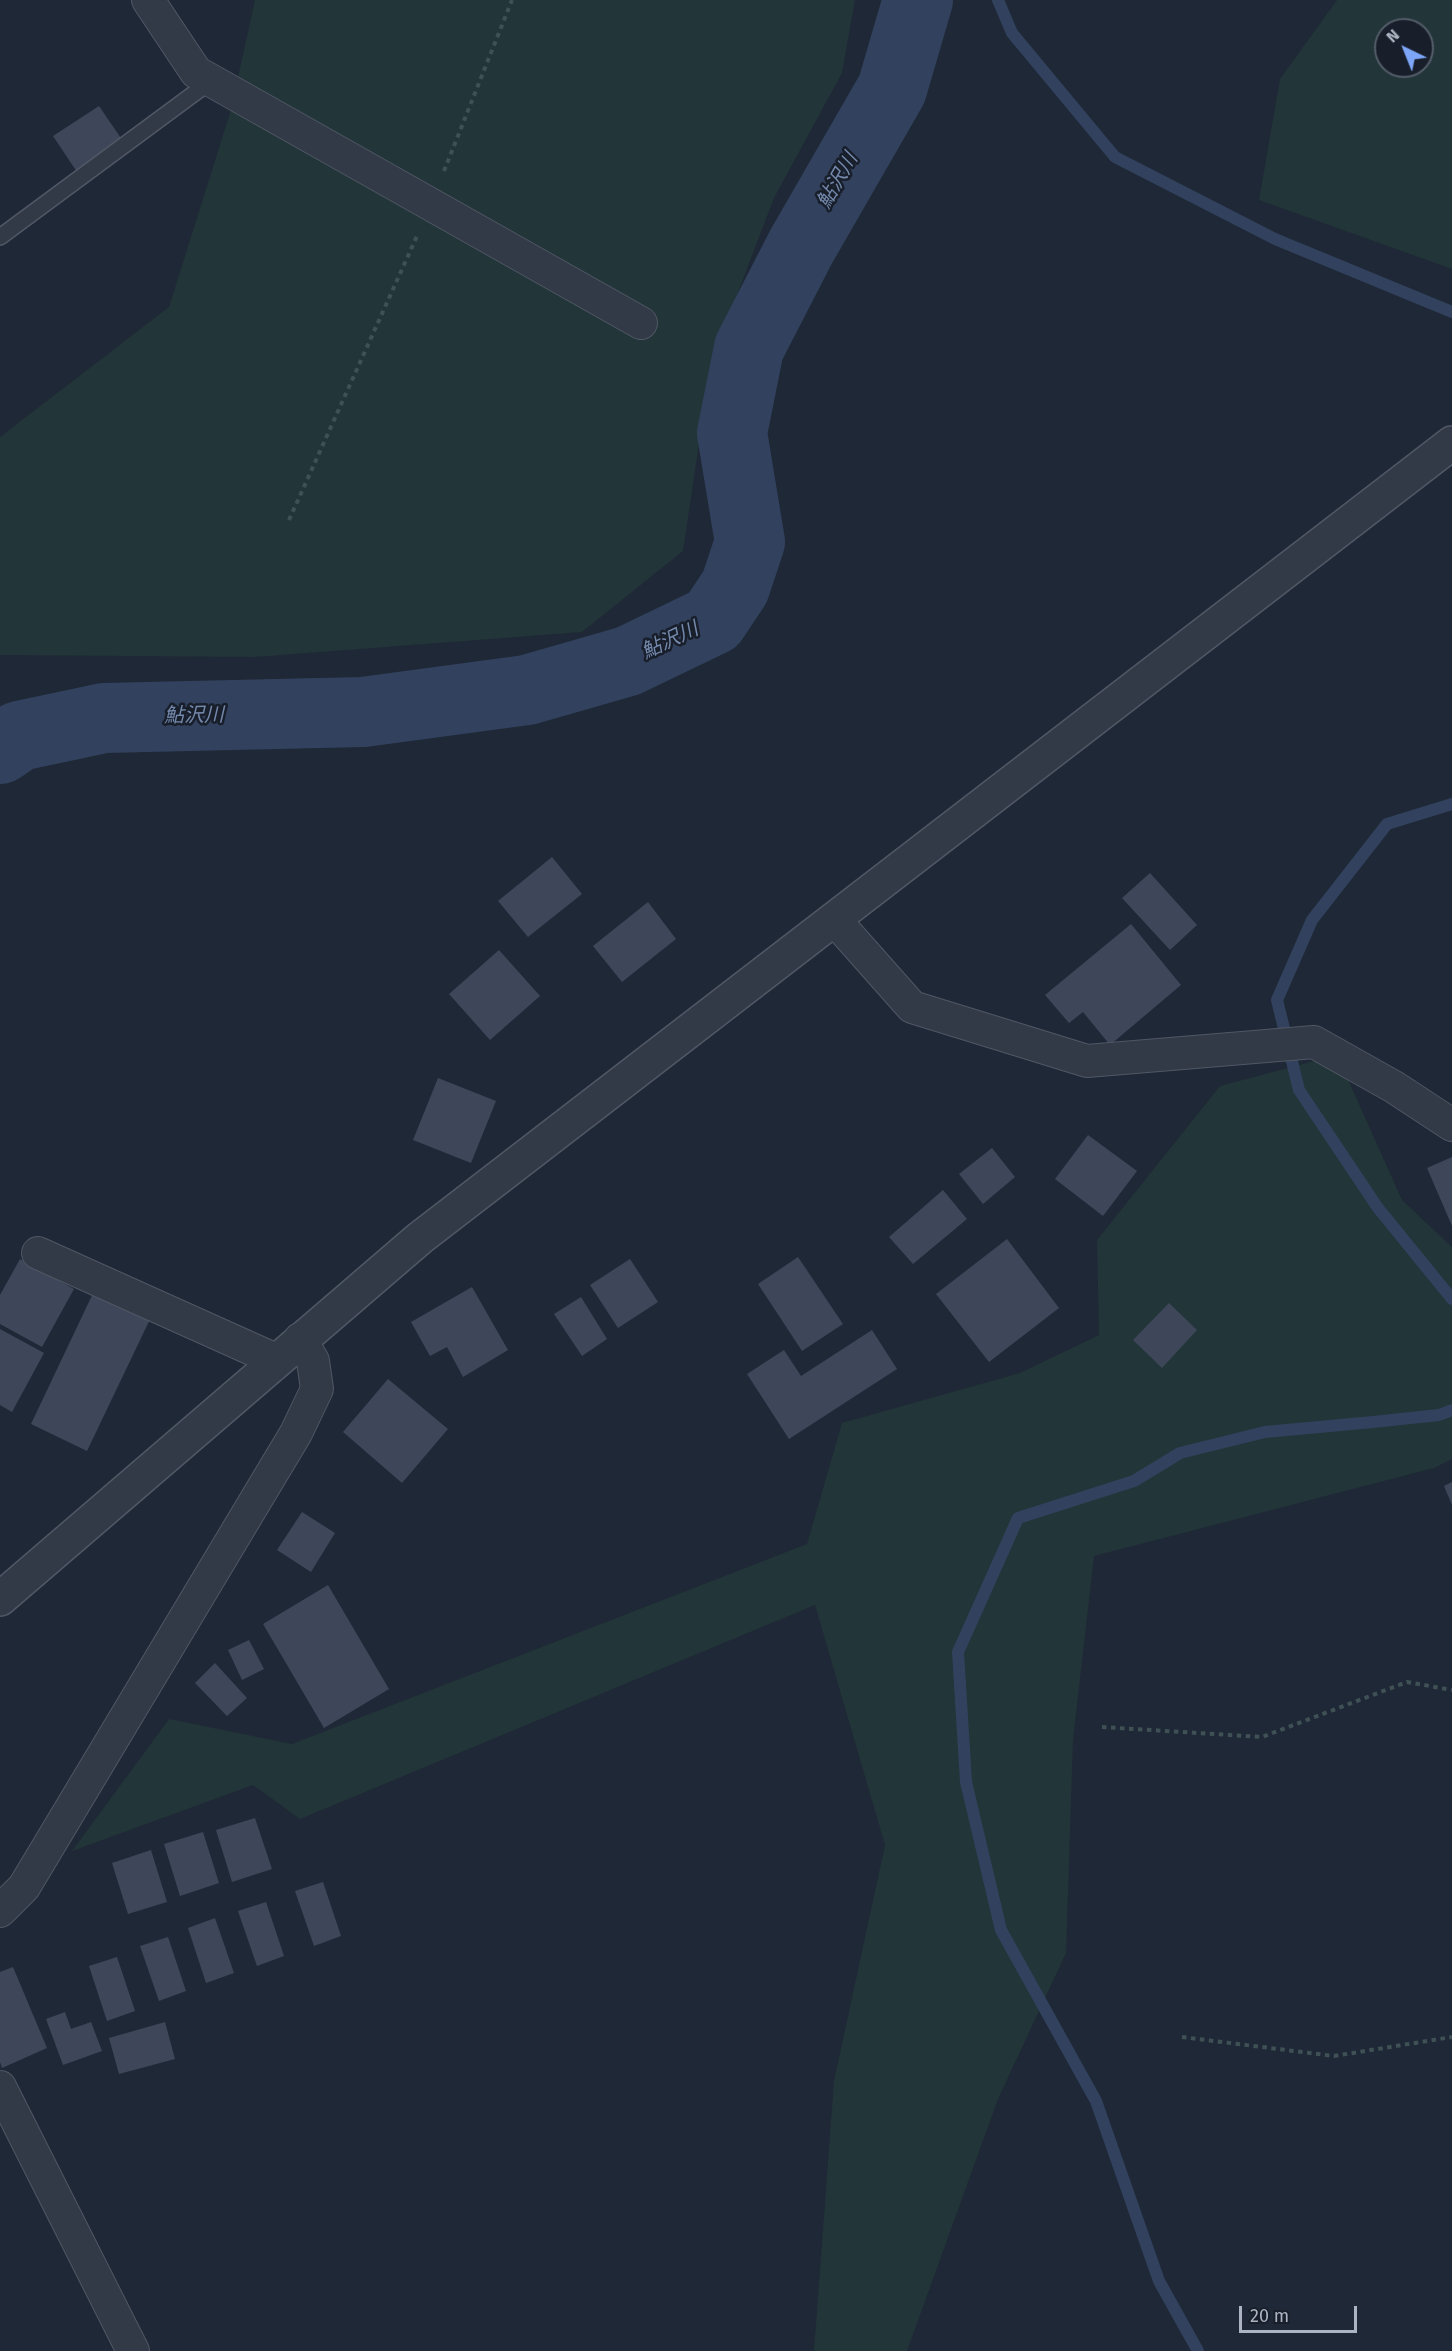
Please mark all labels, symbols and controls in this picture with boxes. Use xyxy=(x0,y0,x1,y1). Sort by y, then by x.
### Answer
north arrow xyxy=(1374,18,1434,78)
text: N xyxy=(1382,25,1403,47)
water label: 鮎沢川 xyxy=(813,149,863,213)
water label: 鮎沢川 xyxy=(638,617,702,665)
water label: 鮎沢川 xyxy=(164,703,224,729)
scale bar xyxy=(1242,2294,1360,2332)
text: 20 m xyxy=(1250,2305,1289,2327)

